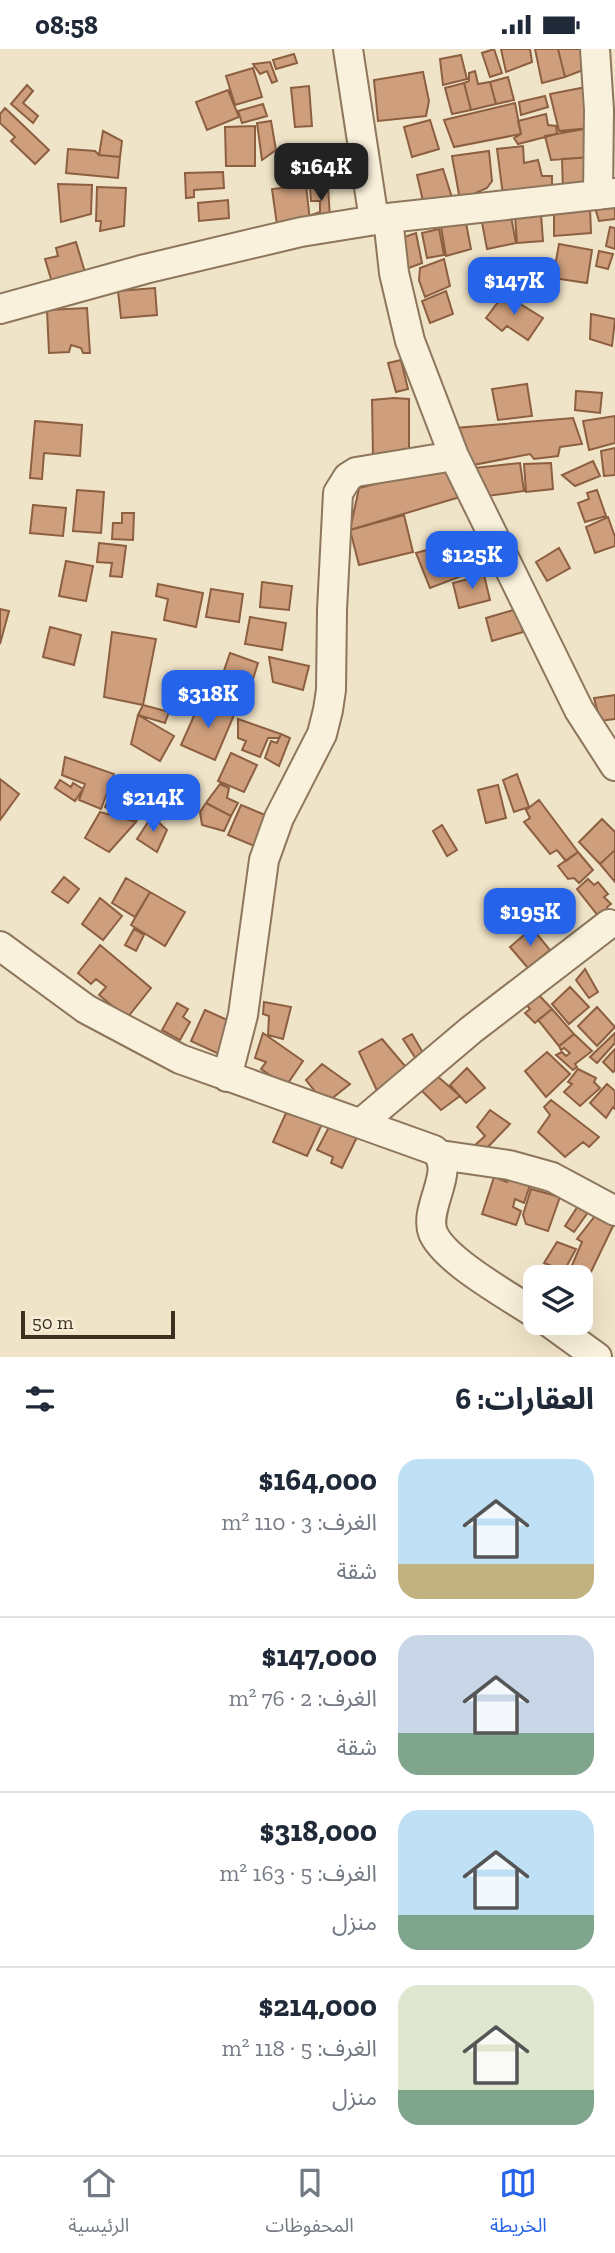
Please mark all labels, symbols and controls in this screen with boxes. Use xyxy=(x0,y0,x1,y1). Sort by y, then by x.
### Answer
text: 08:58 xyxy=(35,9,98,41)
pin: $164K xyxy=(272,143,370,203)
text: $164K xyxy=(290,152,352,180)
pin: $147K xyxy=(465,257,563,317)
text: $147K xyxy=(484,266,544,294)
pin: $125K xyxy=(423,531,521,591)
text: $125K xyxy=(442,540,502,568)
pin: $318K xyxy=(159,671,257,730)
text: $318K xyxy=(178,679,238,707)
pin: $214K xyxy=(104,775,202,834)
text: $214K xyxy=(122,783,184,811)
pin: $195K xyxy=(481,888,579,948)
text: $195K xyxy=(500,897,560,925)
map controls xyxy=(523,1265,593,1335)
button: layers xyxy=(523,1265,593,1335)
scale bar xyxy=(21,1308,175,1340)
text: 50 m xyxy=(32,1311,73,1334)
icon: filters xyxy=(21,1380,59,1418)
text: العقارات: 6 xyxy=(455,1381,594,1417)
text: $164,000 xyxy=(258,1462,377,1498)
icon: home xyxy=(454,1487,538,1571)
text: الغرف: 3 · 110 m² xyxy=(221,1508,377,1536)
text: شقة xyxy=(336,1557,377,1585)
text: $147,000 xyxy=(261,1638,377,1674)
icon: home xyxy=(454,1663,538,1747)
text: الغرف: 2 · 76 m² xyxy=(229,1684,377,1712)
text: شقة xyxy=(336,1733,377,1761)
text: $318,000 xyxy=(259,1813,377,1849)
icon: home xyxy=(454,1838,538,1922)
text: الغرف: 5 · 163 m² xyxy=(219,1859,377,1887)
text: منزل xyxy=(332,1908,377,1936)
text: $214,000 xyxy=(258,1988,377,2024)
icon: home xyxy=(454,2013,538,2097)
text: الغرف: 5 · 118 m² xyxy=(222,2034,377,2062)
text: منزل xyxy=(332,2083,377,2111)
tab: الرئيسية xyxy=(68,2164,129,2246)
tab: المحفوظات xyxy=(266,2164,354,2246)
tab: الخريطة xyxy=(490,2164,547,2246)

